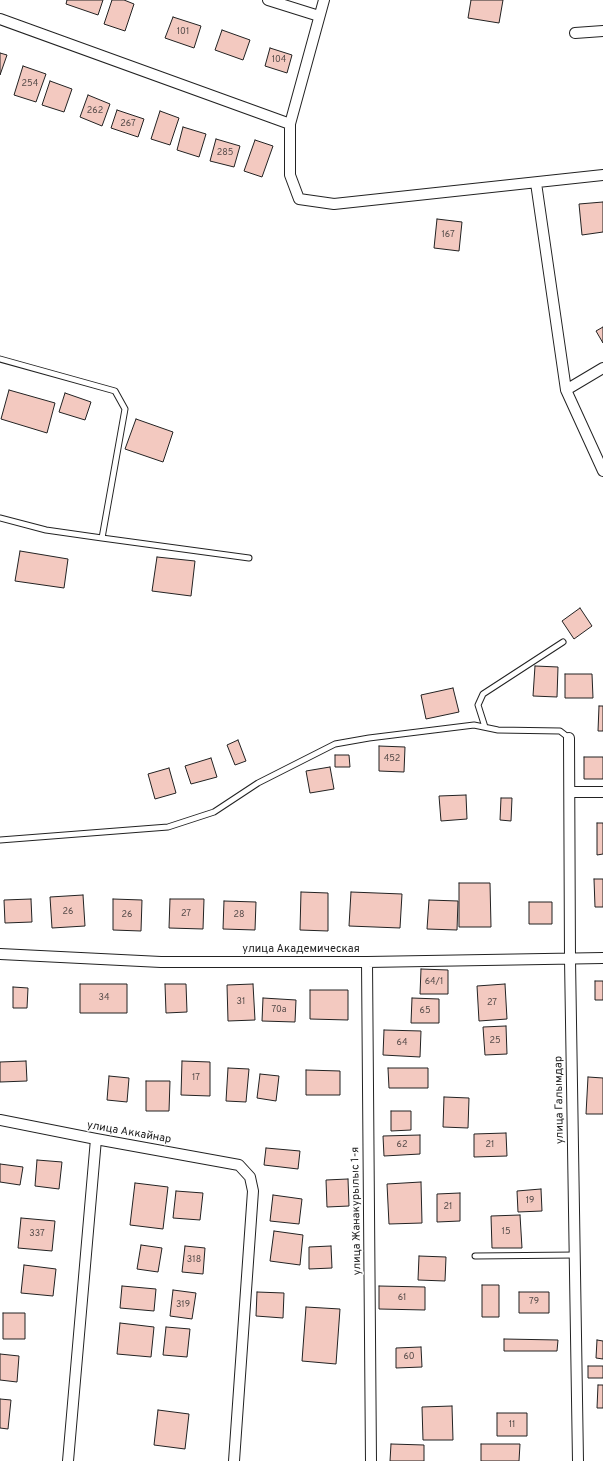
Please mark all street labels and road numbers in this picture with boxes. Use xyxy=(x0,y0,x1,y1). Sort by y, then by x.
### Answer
street label: улица Академическая xyxy=(242,943,360,957)
street label: улица Галымдар xyxy=(553,1056,567,1144)
street label: улица Аккайнар xyxy=(86,1119,172,1147)
street label: улица Жанакурылыс 1-я xyxy=(349,1147,365,1275)

